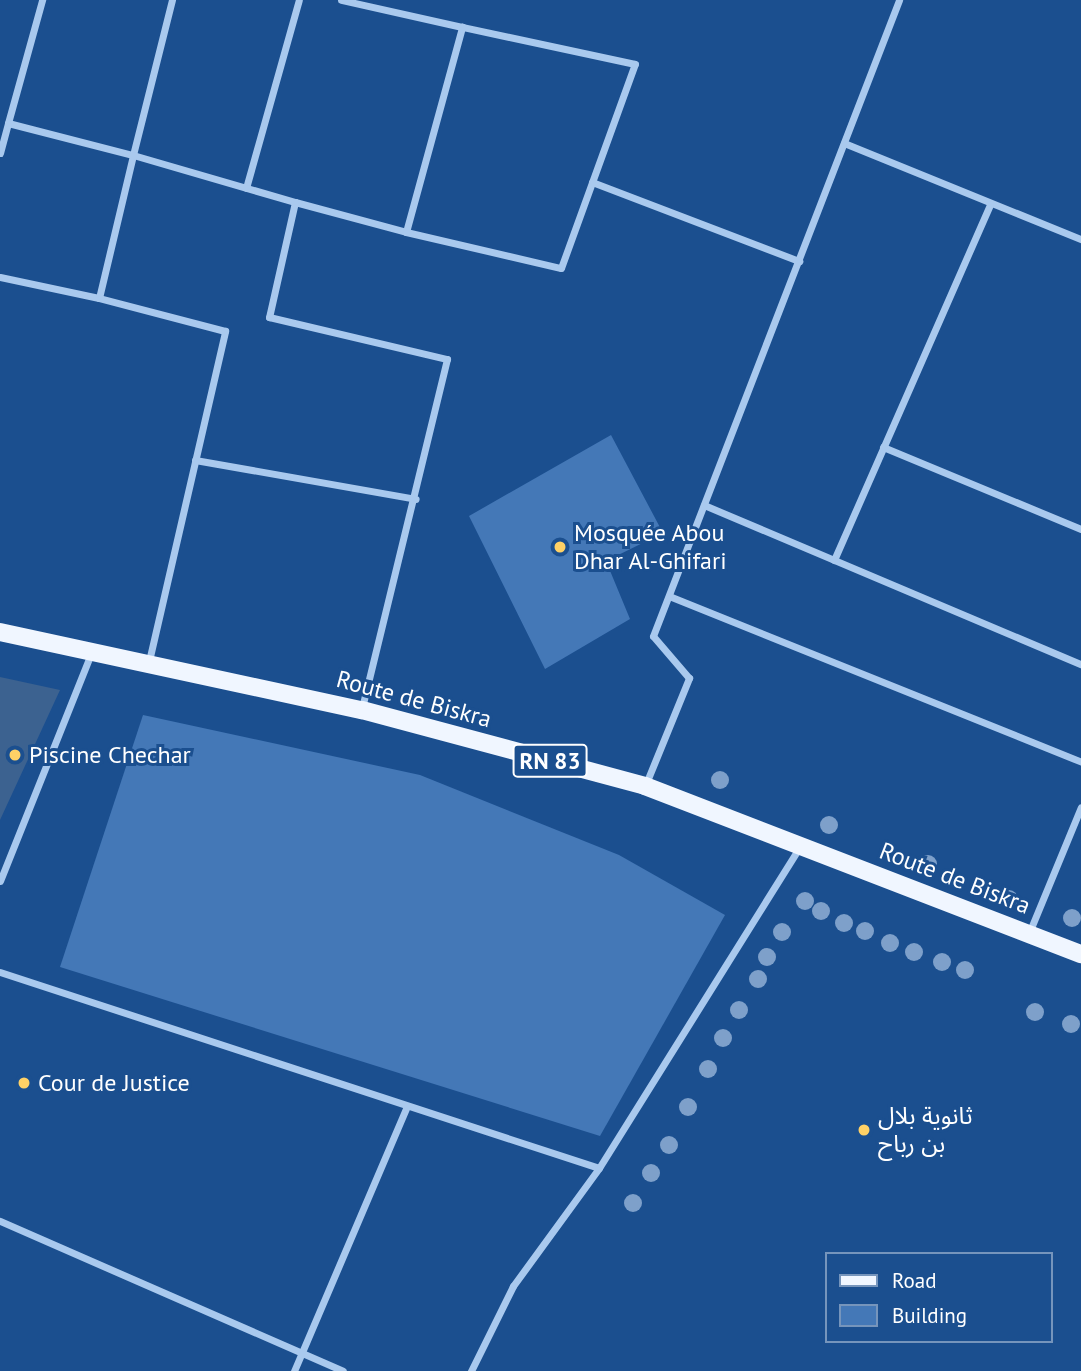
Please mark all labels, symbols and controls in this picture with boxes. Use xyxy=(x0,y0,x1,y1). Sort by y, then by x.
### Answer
place label: Mosquée Abou Dhar Al-Ghifari xyxy=(574,519,727,575)
marker: Mosquée Abou Dhar Al-Ghifari xyxy=(552,539,568,555)
street label: Route de Biskra xyxy=(333,665,495,733)
place label: Piscine Chechar xyxy=(29,741,191,769)
road number: RN 83 xyxy=(512,741,588,780)
marker: Piscine Chechar xyxy=(7,747,23,763)
street label: Route de Biskra xyxy=(876,836,1034,920)
place label: Cour de Justice xyxy=(38,1069,190,1097)
marker: Cour de Justice xyxy=(16,1075,32,1091)
place label: ثانوية بلال بن رباح xyxy=(878,1102,973,1158)
marker: ثانوية بلال بن رباح xyxy=(856,1122,872,1138)
legend xyxy=(825,1252,1053,1343)
text: Road xyxy=(892,1267,936,1294)
text: Building xyxy=(892,1302,967,1329)

